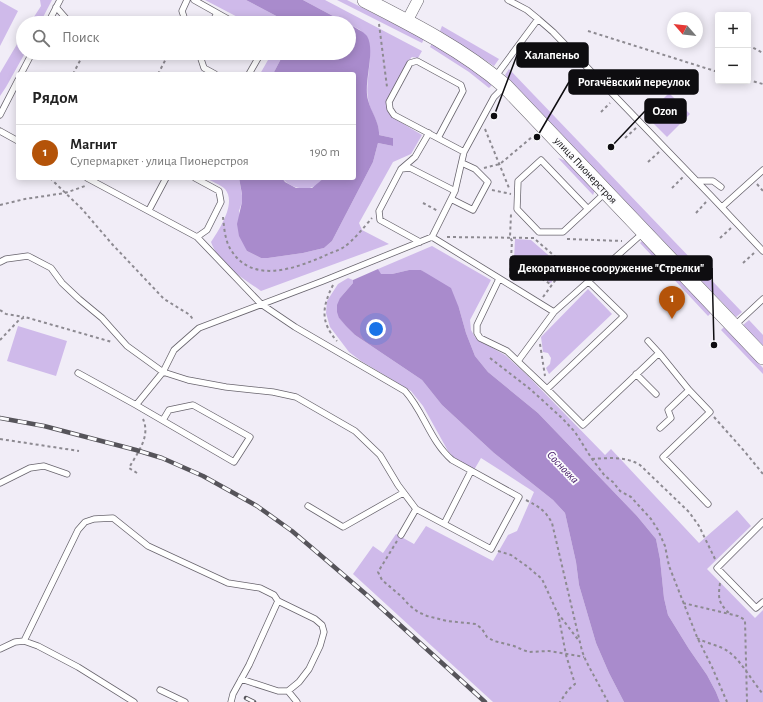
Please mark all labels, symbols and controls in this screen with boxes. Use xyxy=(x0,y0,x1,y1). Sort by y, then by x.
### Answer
north arrow xyxy=(667,12,703,48)
map controls xyxy=(715,12,751,84)
button: + xyxy=(715,12,751,48)
search box xyxy=(16,16,356,60)
icon: search xyxy=(30,27,52,49)
text: Поиск xyxy=(62,30,100,45)
callout: Халапеньо xyxy=(517,43,588,67)
button: − xyxy=(715,48,751,84)
text: Халапеньо xyxy=(525,49,580,61)
callout: Рогачёвский переулок xyxy=(569,70,698,94)
text: Рогачёвский переулок xyxy=(578,76,690,89)
text: Рядом xyxy=(32,89,78,106)
callout: Ozon xyxy=(645,99,686,123)
text: Ozon xyxy=(653,105,677,117)
street label: улица Пионерстроя xyxy=(551,134,619,206)
text: Магнит xyxy=(70,137,117,152)
text: 1 xyxy=(43,146,47,159)
text: 190 m xyxy=(310,146,340,159)
text: Супермаркет · улица Пионерстроя xyxy=(70,155,249,168)
callout: Декоративное сооружение "Стрелки" xyxy=(510,256,712,280)
text: Декоративное сооружение "Стрелки" xyxy=(518,262,704,275)
pin: 1 xyxy=(659,286,685,319)
your location xyxy=(366,319,386,339)
water label: Сосновка xyxy=(545,448,581,486)

